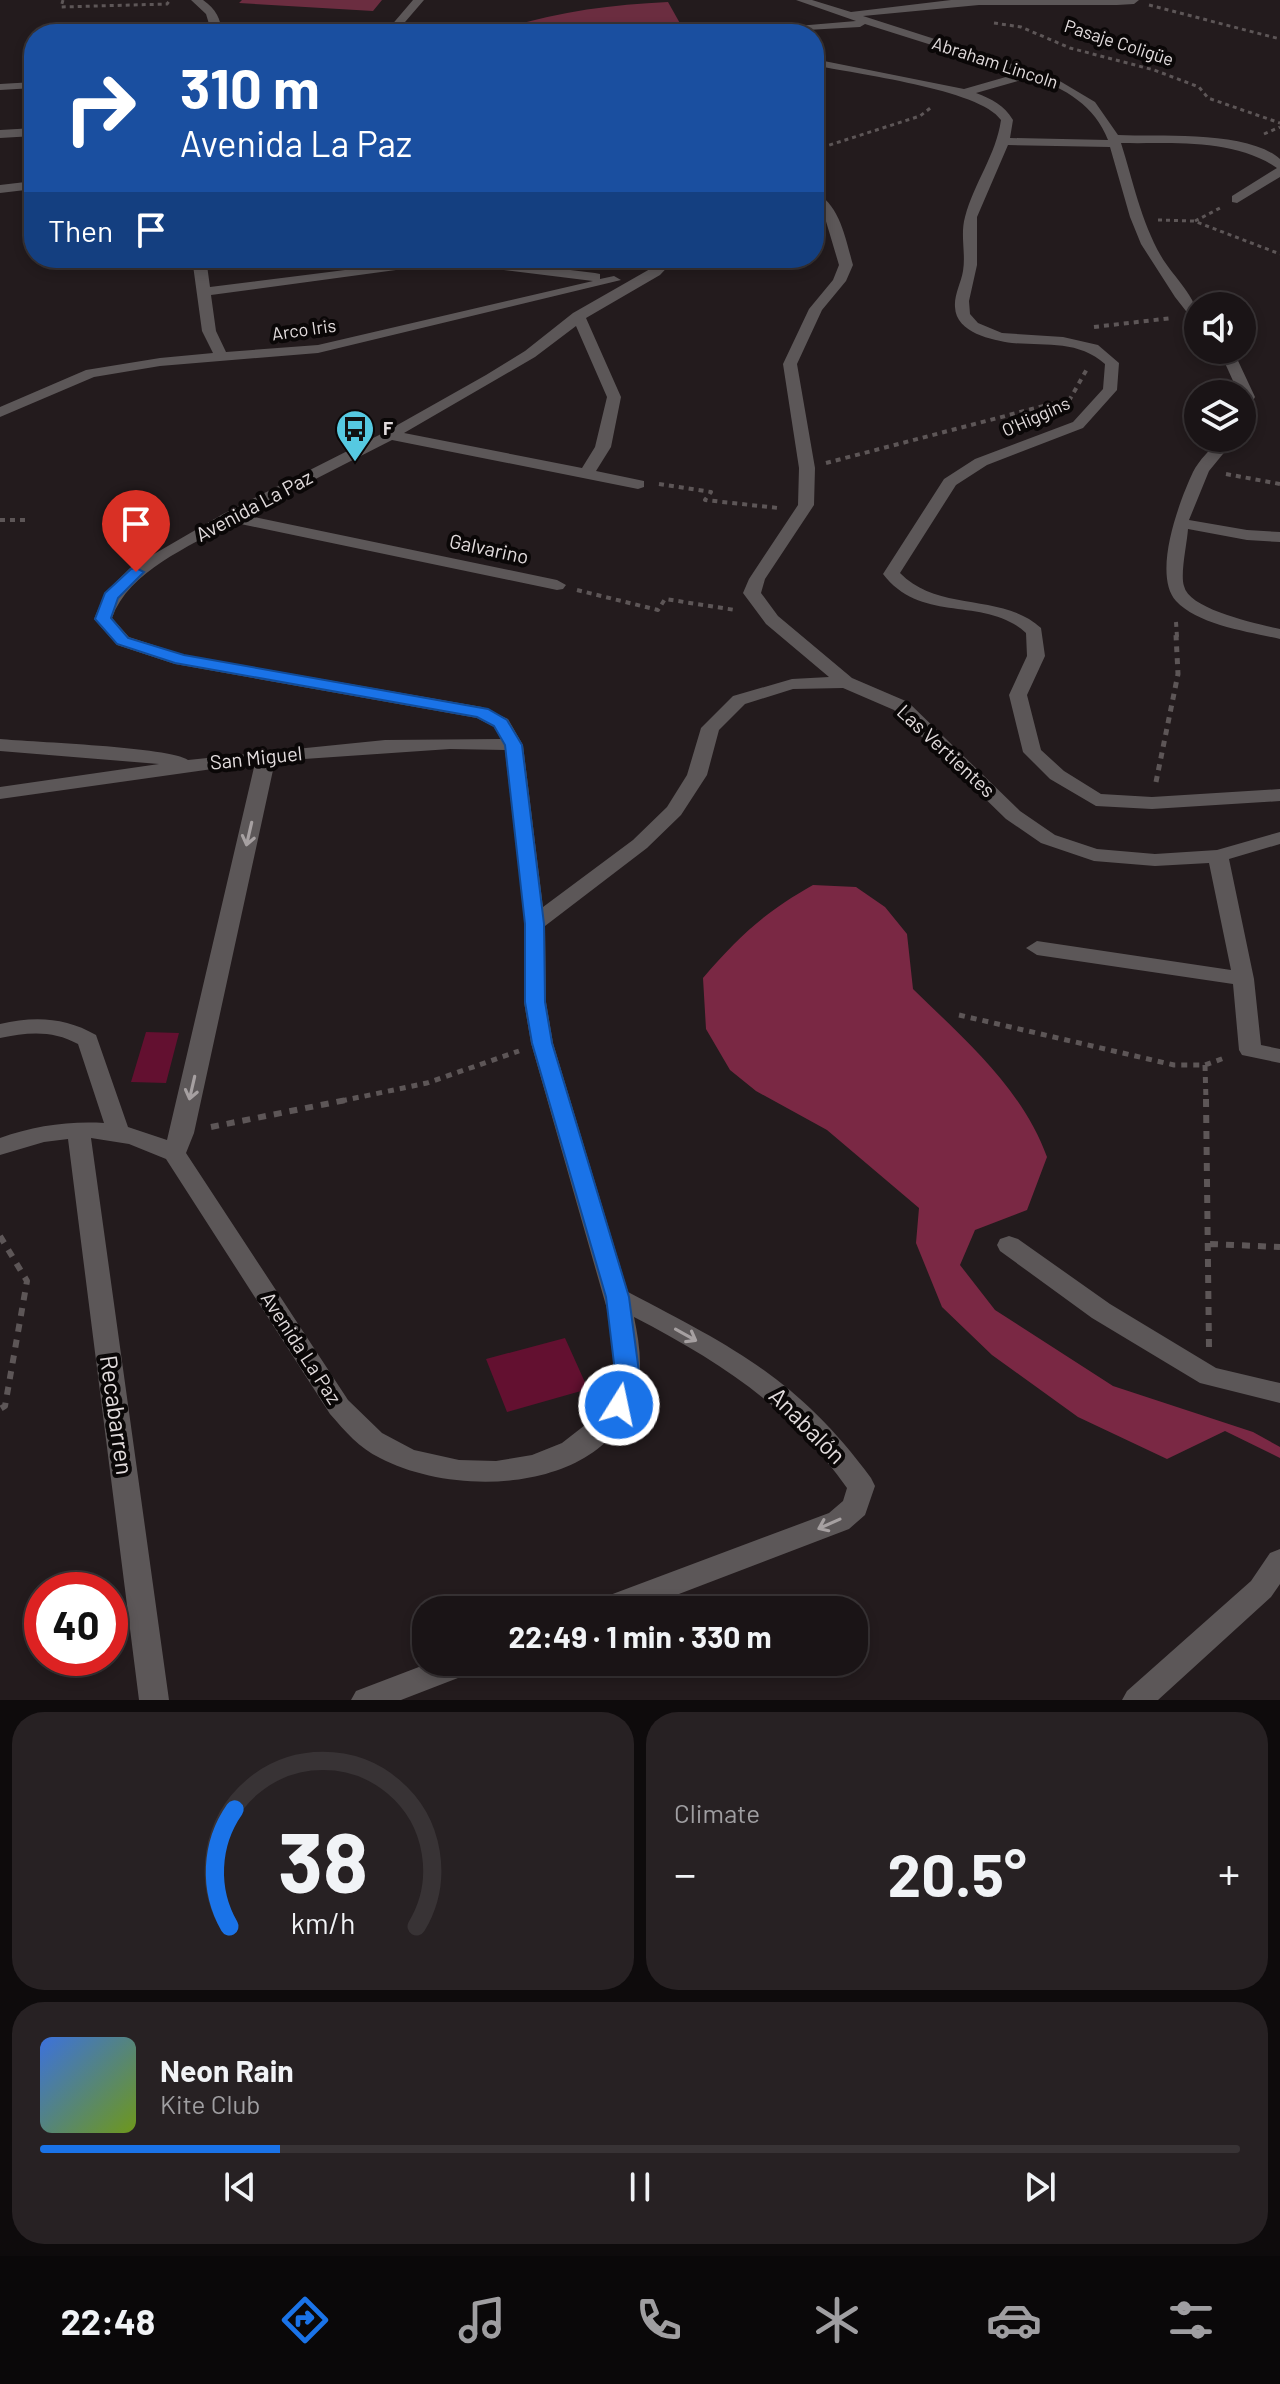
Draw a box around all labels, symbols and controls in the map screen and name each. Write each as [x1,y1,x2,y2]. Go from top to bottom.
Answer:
street label: Pasaje Coligüe [1062,14,1177,70]
street label: Abraham Lincoln [930,31,1061,93]
text: 310 m [180,53,320,120]
icon: right [48,56,152,160]
text: Avenida La Paz [180,121,412,164]
icon: arrive [129,208,173,252]
text: Then [48,212,113,248]
map controls [1184,292,1256,452]
button: sound [1184,292,1256,364]
street label: Arco Iris [270,314,337,344]
button: layers [1184,380,1256,452]
street label: O'Higgins [998,391,1073,441]
bus stop icon: F [334,408,376,463]
place label: F [383,417,393,439]
street label: Avenida La Paz [191,464,316,546]
pin [102,490,170,572]
icon: arrive [114,502,158,546]
street label: Galvarino [447,528,531,568]
street label: Las Vertientes [893,699,1001,802]
street label: San Miguel [209,740,303,774]
one-way arrow [241,821,256,847]
one-way arrow [184,1075,199,1100]
street label: Avenida La Paz [257,1287,347,1408]
one-way arrow [674,1327,697,1343]
street label: Recabarren [95,1353,140,1477]
position arrow [577,1363,661,1447]
street label: Anabalón [764,1381,852,1469]
one-way arrow [818,1518,842,1533]
speed limit sign: 40 [24,1572,128,1676]
text: 22:49 · 1 min · 330 m [509,1618,771,1654]
text: Climate [674,1797,760,1828]
text: 38 [278,1810,368,1910]
text: 20.5° [888,1837,1026,1909]
text: − [674,1846,696,1899]
text: + [1218,1846,1240,1899]
text: km/h [291,1905,355,1940]
text: Neon Rain [160,2052,294,2088]
text: Kite Club [160,2088,261,2119]
icon: previous [218,2165,262,2209]
icon: pause [618,2165,662,2209]
icon: next [1018,2165,1062,2209]
icon: directions [277,2292,333,2348]
icon: music [454,2292,510,2348]
icon: phone [631,2292,687,2348]
icon: climate [809,2292,865,2348]
icon: car [986,2292,1042,2348]
icon: filters [1163,2292,1219,2348]
text: 22:48 [61,2299,155,2342]

